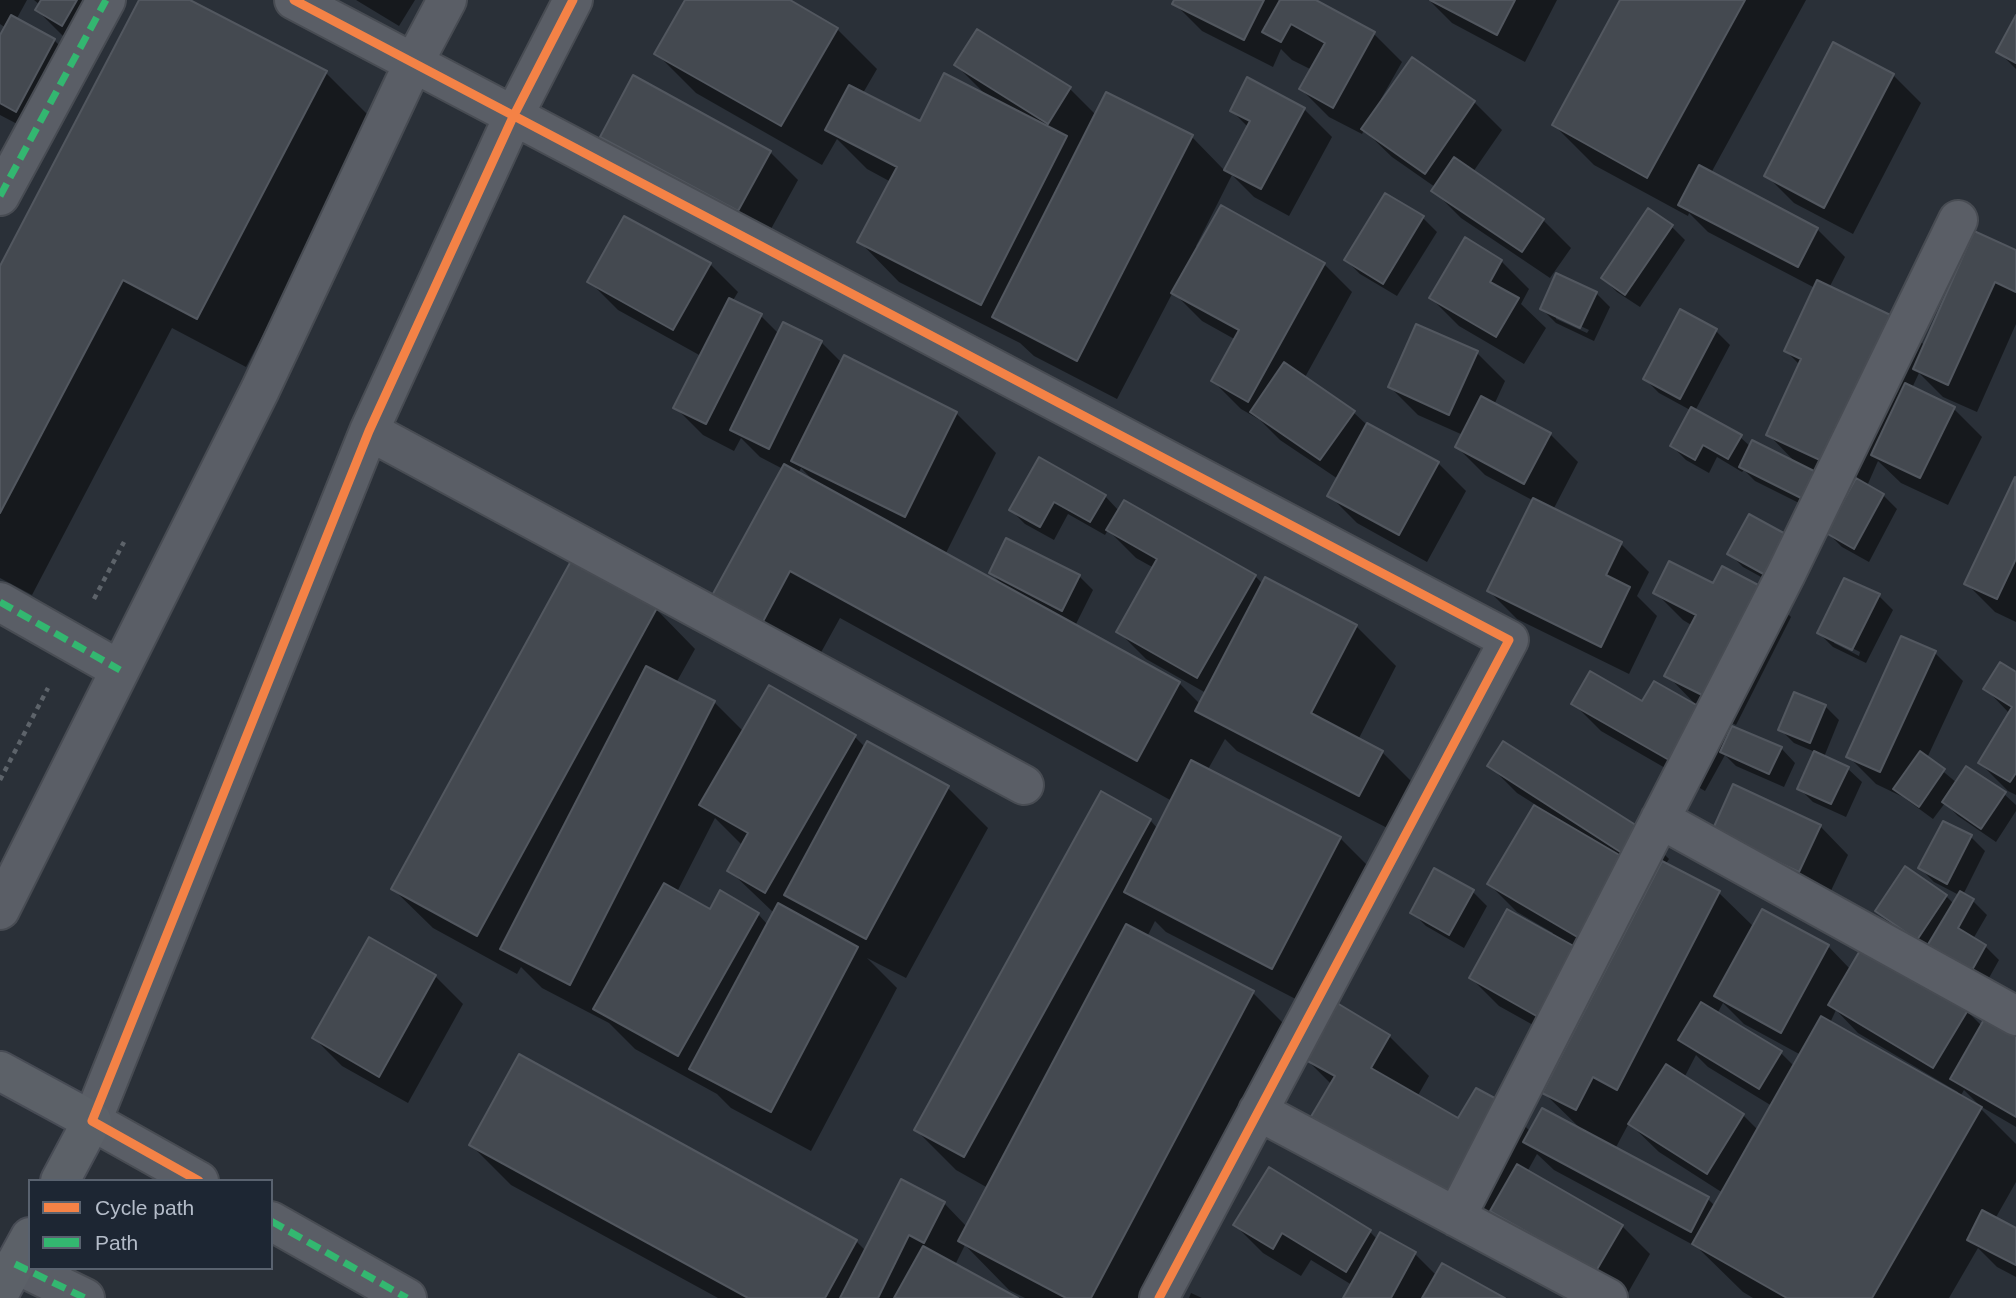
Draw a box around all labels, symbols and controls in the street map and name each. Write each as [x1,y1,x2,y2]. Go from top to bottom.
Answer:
legend [28,1179,273,1270]
text: Cycle path [95,1196,194,1219]
text: Path [95,1231,138,1254]

